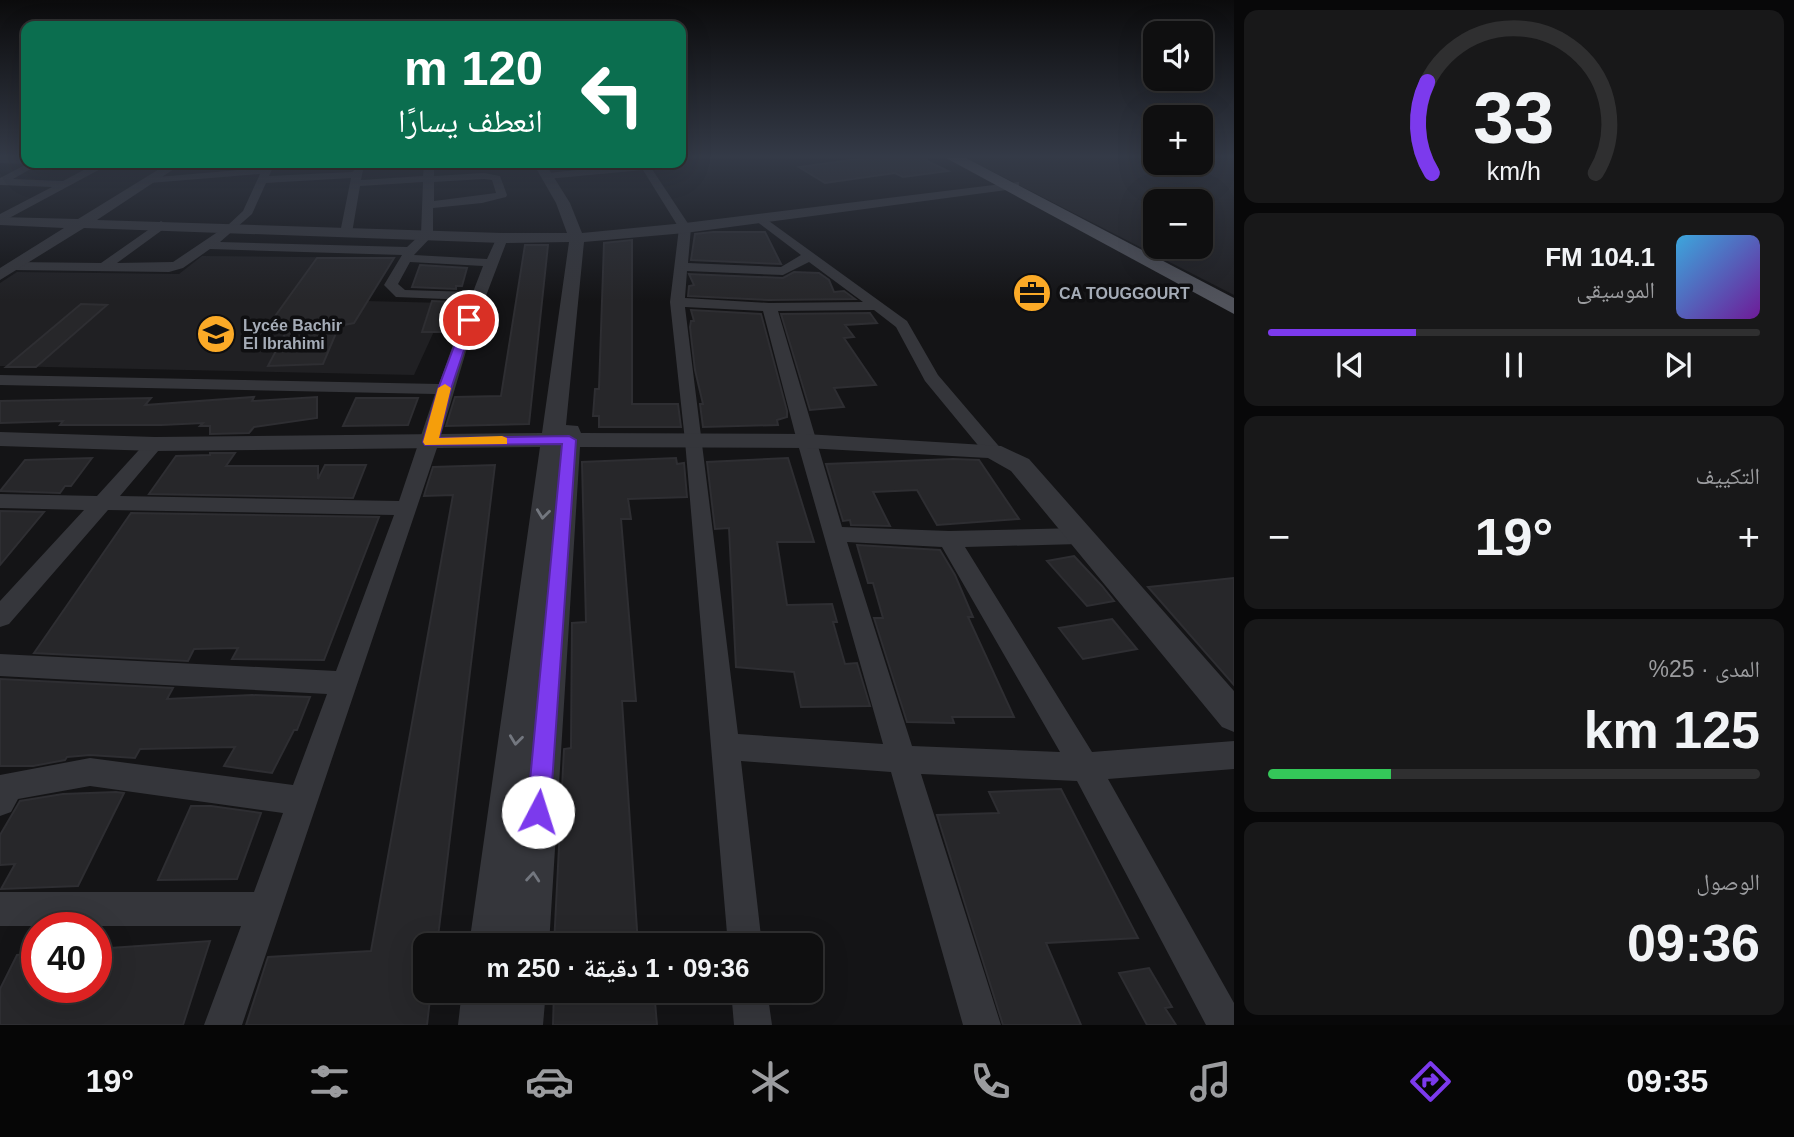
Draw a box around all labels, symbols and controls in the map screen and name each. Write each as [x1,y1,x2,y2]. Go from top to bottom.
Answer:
map controls [1143,21,1213,259]
button: sound [1143,21,1213,91]
text: 120 m [404,41,543,95]
icon: left [567,49,658,140]
text: 33 [1474,77,1554,158]
text: انعطف يسارًا [398,103,543,139]
button: + [1143,105,1213,175]
text: km/h [1487,156,1541,184]
button: − [1143,189,1213,259]
text: 104.1 FM [1545,242,1655,272]
office icon: CA TOUGGOURT [1011,272,1053,314]
text: الموسيقى [1576,277,1655,303]
place label: CA TOUGGOURT [1059,285,1190,302]
pin [439,290,499,350]
icon: arrive [450,301,488,339]
school or university icon: Lycée Bachir El Ibrahimi [195,313,237,355]
place label: Lycée Bachir El Ibrahimi [243,317,342,352]
icon: previous [1331,346,1369,384]
icon: pause [1495,346,1533,384]
icon: next [1659,346,1697,384]
text: التكييف [1695,463,1760,489]
one-way arrow [535,508,550,520]
text: 19° [1475,508,1553,566]
text: − [1268,516,1290,558]
text: + [1738,516,1760,558]
text: المدى · 25% [1649,656,1760,682]
text: 125 km [1584,701,1760,759]
one-way arrow [508,734,523,745]
position arrow [501,775,575,849]
text: الوصول [1696,869,1760,895]
one-way arrow [525,871,540,882]
speed limit sign: 40 [21,912,112,1003]
text: 09:36 [1627,914,1760,972]
text: 09:36 · 1 دقيقة · 250 m [487,953,749,983]
icon: filters [305,1057,354,1106]
icon: car [525,1057,574,1106]
icon: climate [746,1057,795,1106]
icon: phone [966,1057,1015,1106]
icon: music [1186,1057,1235,1106]
icon: directions [1406,1057,1455,1106]
text: 19° [86,1063,134,1099]
text: 09:35 [1627,1063,1708,1099]

